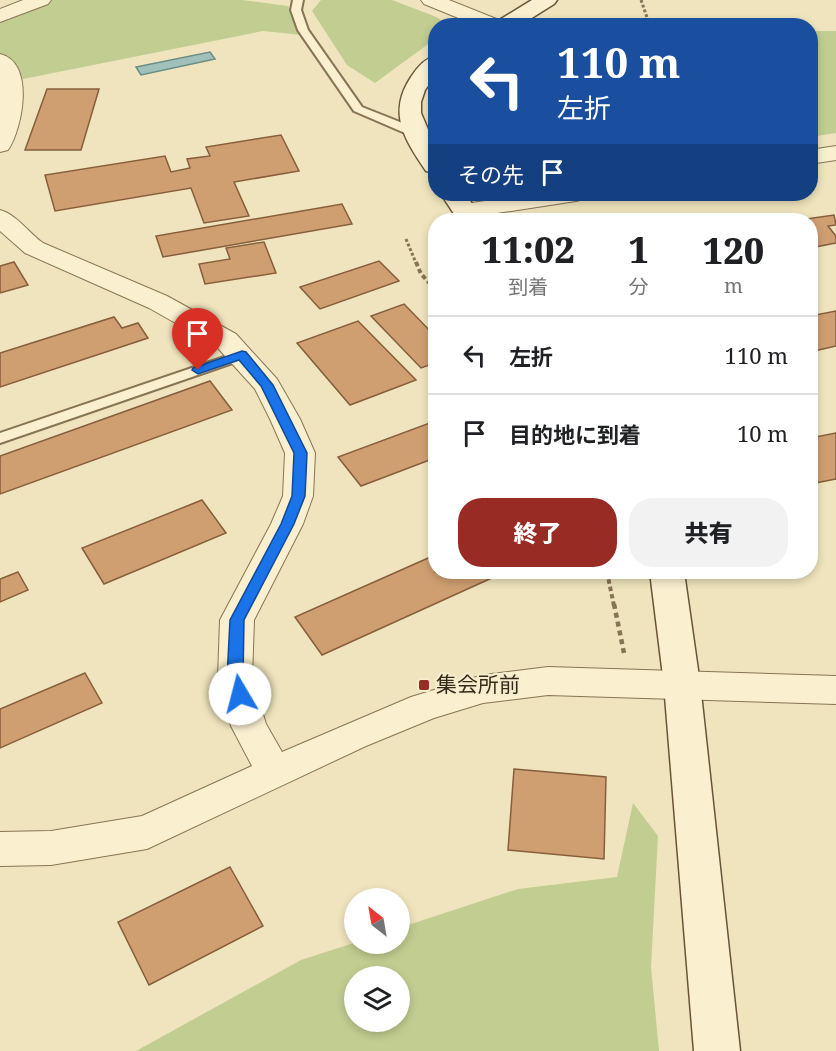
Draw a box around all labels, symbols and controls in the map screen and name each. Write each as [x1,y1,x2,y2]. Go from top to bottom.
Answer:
text: 110 m [557,33,681,90]
icon: left [458,42,536,120]
text: 左折 [557,89,611,126]
icon: arrive [536,156,569,189]
text: その先 [458,159,524,189]
text: 11:02 [482,225,575,274]
text: 1 [629,225,649,274]
text: 120 [703,226,764,275]
text: m [724,272,743,299]
text: 到着 [508,273,548,300]
text: 分 [629,273,649,300]
pin [172,308,223,370]
icon: arrive [181,317,214,350]
icon: left [458,339,491,372]
text: 110 m [725,340,788,370]
text: 左折 [509,341,553,371]
icon: arrive [458,417,491,450]
text: 10 m [737,418,788,448]
text: 目的地に到着 [509,419,641,449]
button: 終了 [458,498,617,567]
button: 共有 [629,498,788,567]
position arrow [208,662,272,726]
place label: 集会所前 [436,670,520,698]
marker: 集会所前 [417,678,431,692]
north arrow [344,888,410,954]
map controls [344,888,410,1032]
button: layers [344,966,410,1032]

